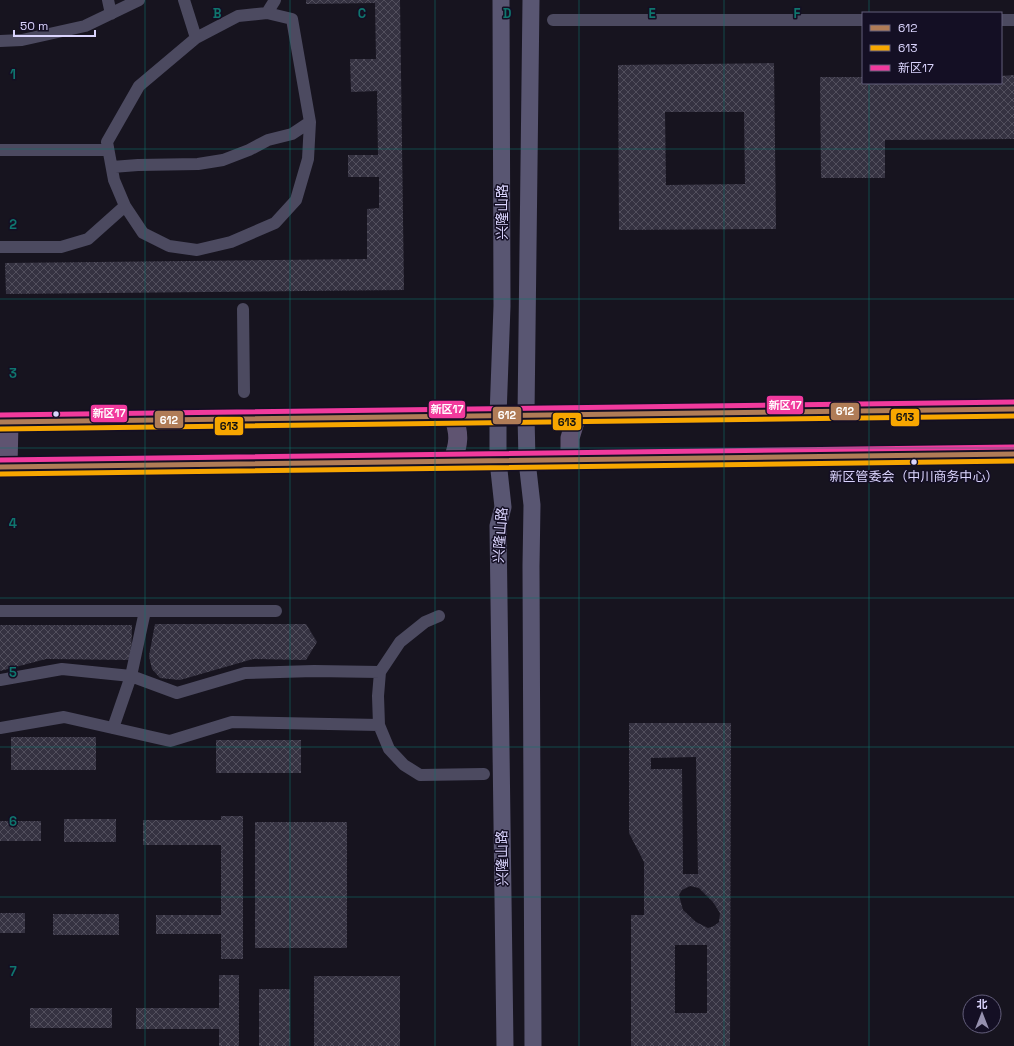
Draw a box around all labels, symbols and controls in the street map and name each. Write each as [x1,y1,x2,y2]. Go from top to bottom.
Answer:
text: B [213,5,222,22]
text: C [358,5,366,22]
text: D [503,5,512,22]
text: E [648,5,656,22]
text: F [794,5,801,22]
scale bar [14,12,95,38]
legend [862,12,1002,84]
text: 50 m [20,18,48,34]
text: 612 [898,20,918,36]
text: 613 [898,40,918,56]
text: 新区17 [898,60,934,76]
text: 1 [10,66,16,83]
street label: 兴隆山路 [493,184,511,240]
text: 2 [9,216,17,233]
text: 3 [9,365,17,382]
line badge: 新区17 [766,395,804,415]
text: 新区17 [768,398,802,412]
line badge: 新区17 [428,400,466,419]
text: 新区17 [430,402,464,416]
line badge: 612 [830,402,860,421]
line badge: 新区17 [90,404,128,423]
text: 612 [836,404,855,418]
text: 新区17 [92,406,126,420]
line badge: 612 [492,406,522,425]
text: 612 [498,408,517,422]
line badge: 613 [890,408,920,427]
unlabelled marker [51,409,61,419]
line badge: 612 [154,410,184,429]
text: 613 [896,410,915,424]
line badge: 613 [552,412,582,431]
text: 612 [160,413,179,427]
text: 613 [558,415,577,429]
line badge: 613 [214,416,244,436]
text: 613 [220,419,239,433]
marker: 新区管委会（中川商务中心） [909,457,919,467]
place label: 新区管委会（中川商务中心） [829,468,999,485]
street label: 兴隆山路 [489,506,511,564]
text: 4 [9,515,17,532]
text: 5 [9,664,17,681]
text: 6 [9,813,17,830]
street label: 兴隆山路 [493,830,511,886]
text: 7 [9,963,17,980]
north arrow [962,994,1002,1034]
text: 北 [977,997,988,1011]

